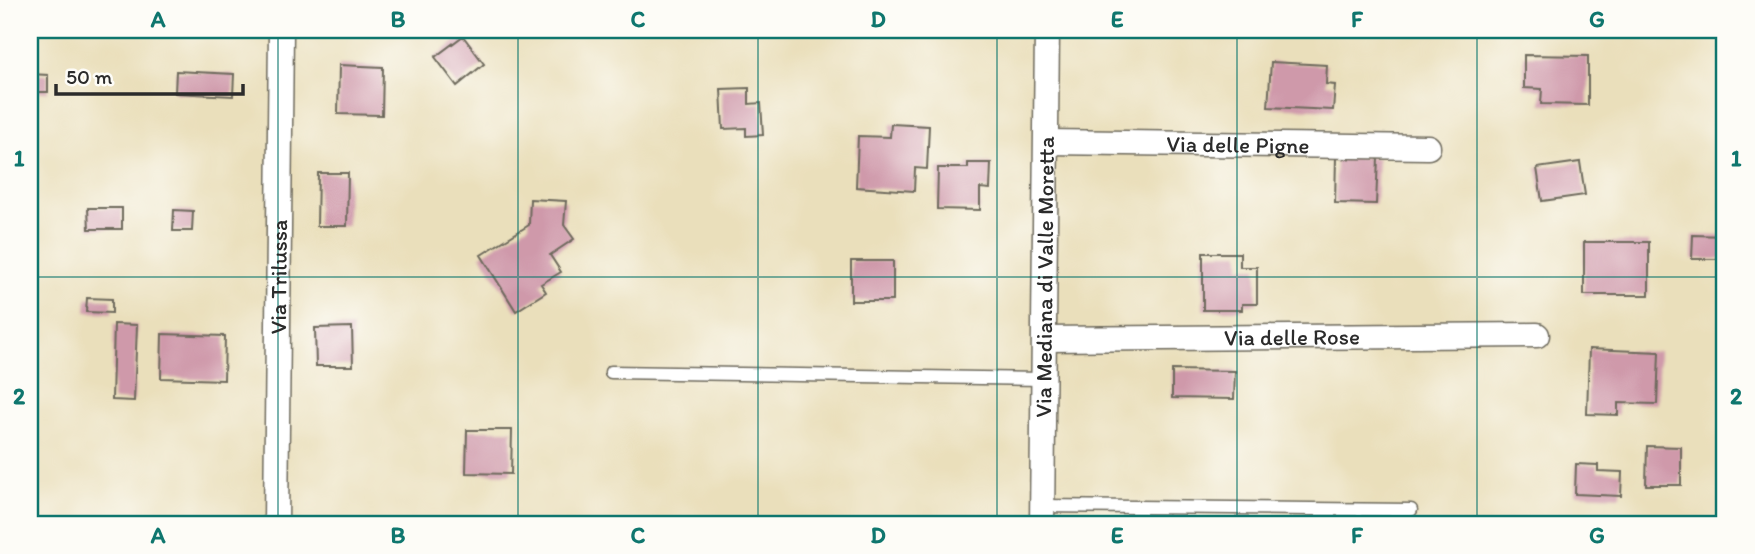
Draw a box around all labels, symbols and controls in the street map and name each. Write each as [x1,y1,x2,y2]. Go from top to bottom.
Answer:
text: A [150,5,166,33]
text: B [391,5,406,33]
text: C [631,5,646,33]
text: D [870,5,886,33]
text: E [1111,5,1124,33]
text: F [1351,5,1364,33]
text: G [1589,5,1605,33]
scale bar [56,52,243,96]
text: 50 m [66,64,113,89]
street label: Via delle Pigne [1166,130,1310,159]
street label: Via Mediana di Valle Moretta [1029,136,1060,418]
text: 1 [14,144,25,172]
text: 1 [1731,144,1742,172]
street label: Via Trilussa [264,219,293,335]
street label: Via delle Rose [1224,322,1360,352]
text: 2 [13,382,26,410]
text: 2 [1730,382,1743,410]
text: A [150,521,166,549]
text: B [391,521,406,549]
text: C [631,521,646,549]
text: D [870,521,886,549]
text: E [1111,521,1124,549]
text: F [1351,521,1364,549]
text: G [1589,521,1605,549]

